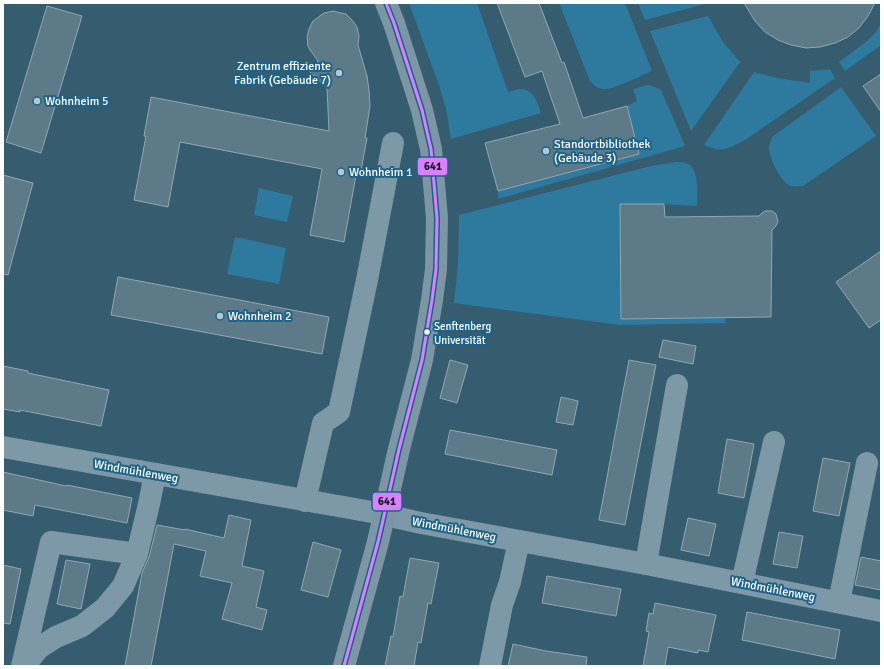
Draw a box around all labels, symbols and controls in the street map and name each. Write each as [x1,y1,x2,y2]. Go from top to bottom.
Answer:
place label: Zentrum effiziente Fabrik (Gebäude 7) [234,59,331,88]
marker: Zentrum effiziente Fabrik (Gebäude 7) [334,68,344,78]
place label: Wohnheim 5 [45,94,109,109]
marker: Wohnheim 5 [32,96,42,106]
place label: Standortbibliothek (Gebäude 3) [554,137,650,166]
marker: Standortbibliothek (Gebäude 3) [541,146,551,156]
line badge: 641 [417,157,448,176]
text: 641 [424,160,442,173]
place label: Wohnheim 1 [349,165,413,180]
marker: Wohnheim 1 [336,167,346,177]
place label: Wohnheim 2 [228,309,292,324]
marker: Wohnheim 2 [215,311,225,321]
place label: Senftenberg Universität [434,320,491,347]
marker: Senftenberg Universität [422,327,432,337]
street label: Windmühlenweg [92,457,179,486]
line badge: 641 [372,492,402,511]
text: 641 [378,495,396,508]
street label: Windmühlenweg [410,514,497,545]
street label: Windmühlenweg [729,574,816,605]

